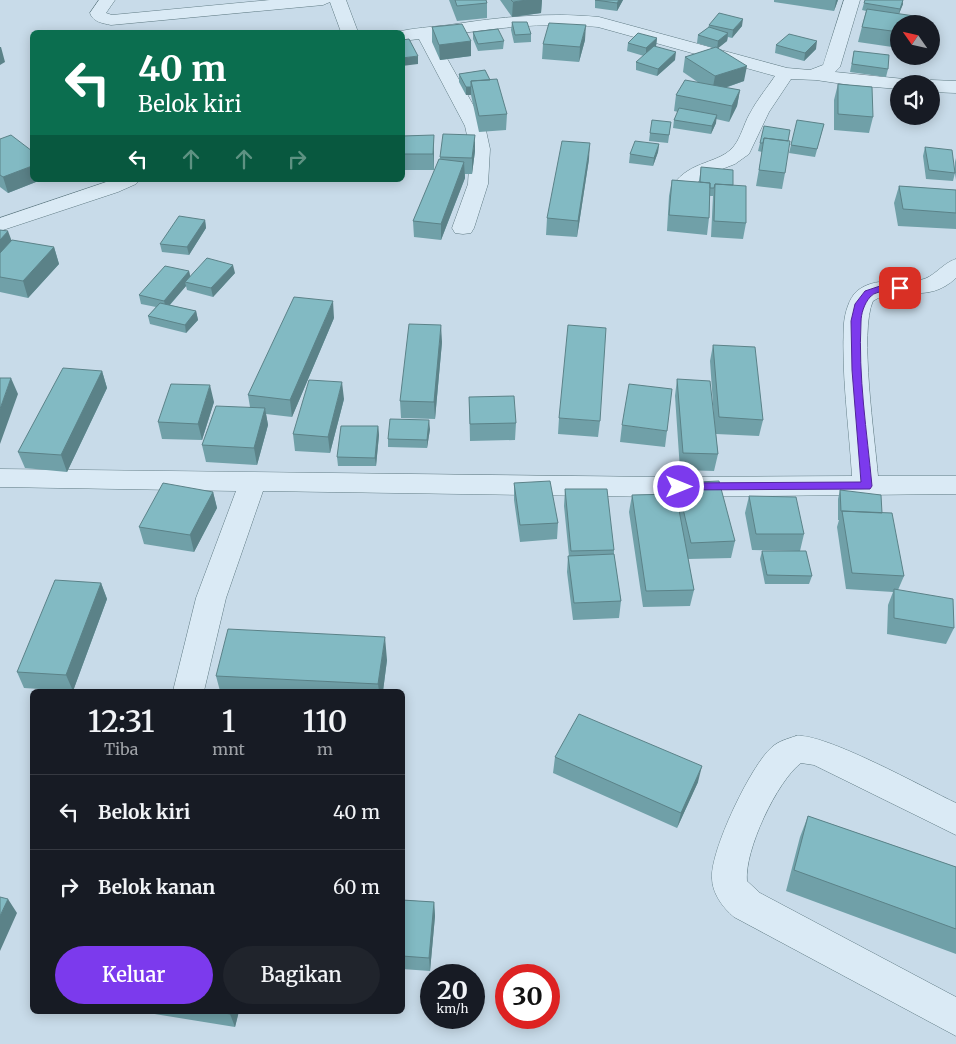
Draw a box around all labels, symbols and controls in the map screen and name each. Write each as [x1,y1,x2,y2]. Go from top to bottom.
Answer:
north arrow [890,15,940,65]
map controls [890,15,940,125]
text: 40 m [138,47,226,91]
icon: left [55,50,120,115]
button: sound [890,75,940,125]
text: Belok kiri [138,90,242,118]
icon: left [124,145,152,173]
icon: ahead [177,145,205,173]
icon: ahead [230,145,258,173]
icon: right [283,145,311,173]
pin [879,267,921,309]
icon: arrive [886,274,914,302]
position arrow [652,460,704,512]
text: 12:31 [88,702,155,740]
text: 1 [222,702,235,740]
text: 110 [302,702,347,740]
text: Tiba [104,739,138,759]
text: mnt [212,739,245,759]
text: m [317,739,333,759]
icon: left [55,798,83,826]
text: Belok kiri [98,800,190,824]
text: 40 m [333,800,380,824]
icon: right [55,873,83,901]
text: Belok kanan [98,875,215,899]
text: 60 m [333,875,380,899]
button: Keluar [55,946,213,1004]
button: Bagikan [223,946,380,1004]
speed limit sign: 30 [495,964,560,1029]
text: 20 [437,974,468,1006]
text: km/h [437,1001,468,1016]

